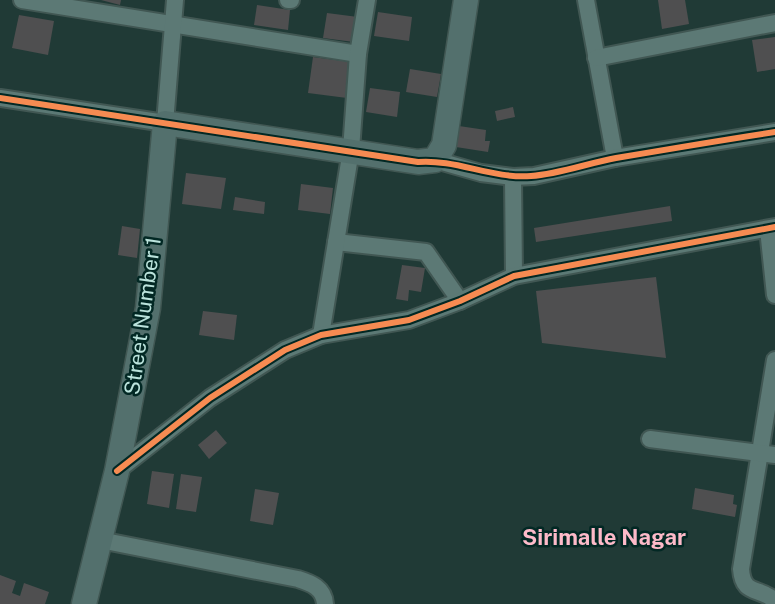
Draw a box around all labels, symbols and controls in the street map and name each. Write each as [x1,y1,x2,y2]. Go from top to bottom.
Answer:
street label: Street Number 1 [119,235,166,396]
district label: Sirimalle Nagar [522,524,686,550]

